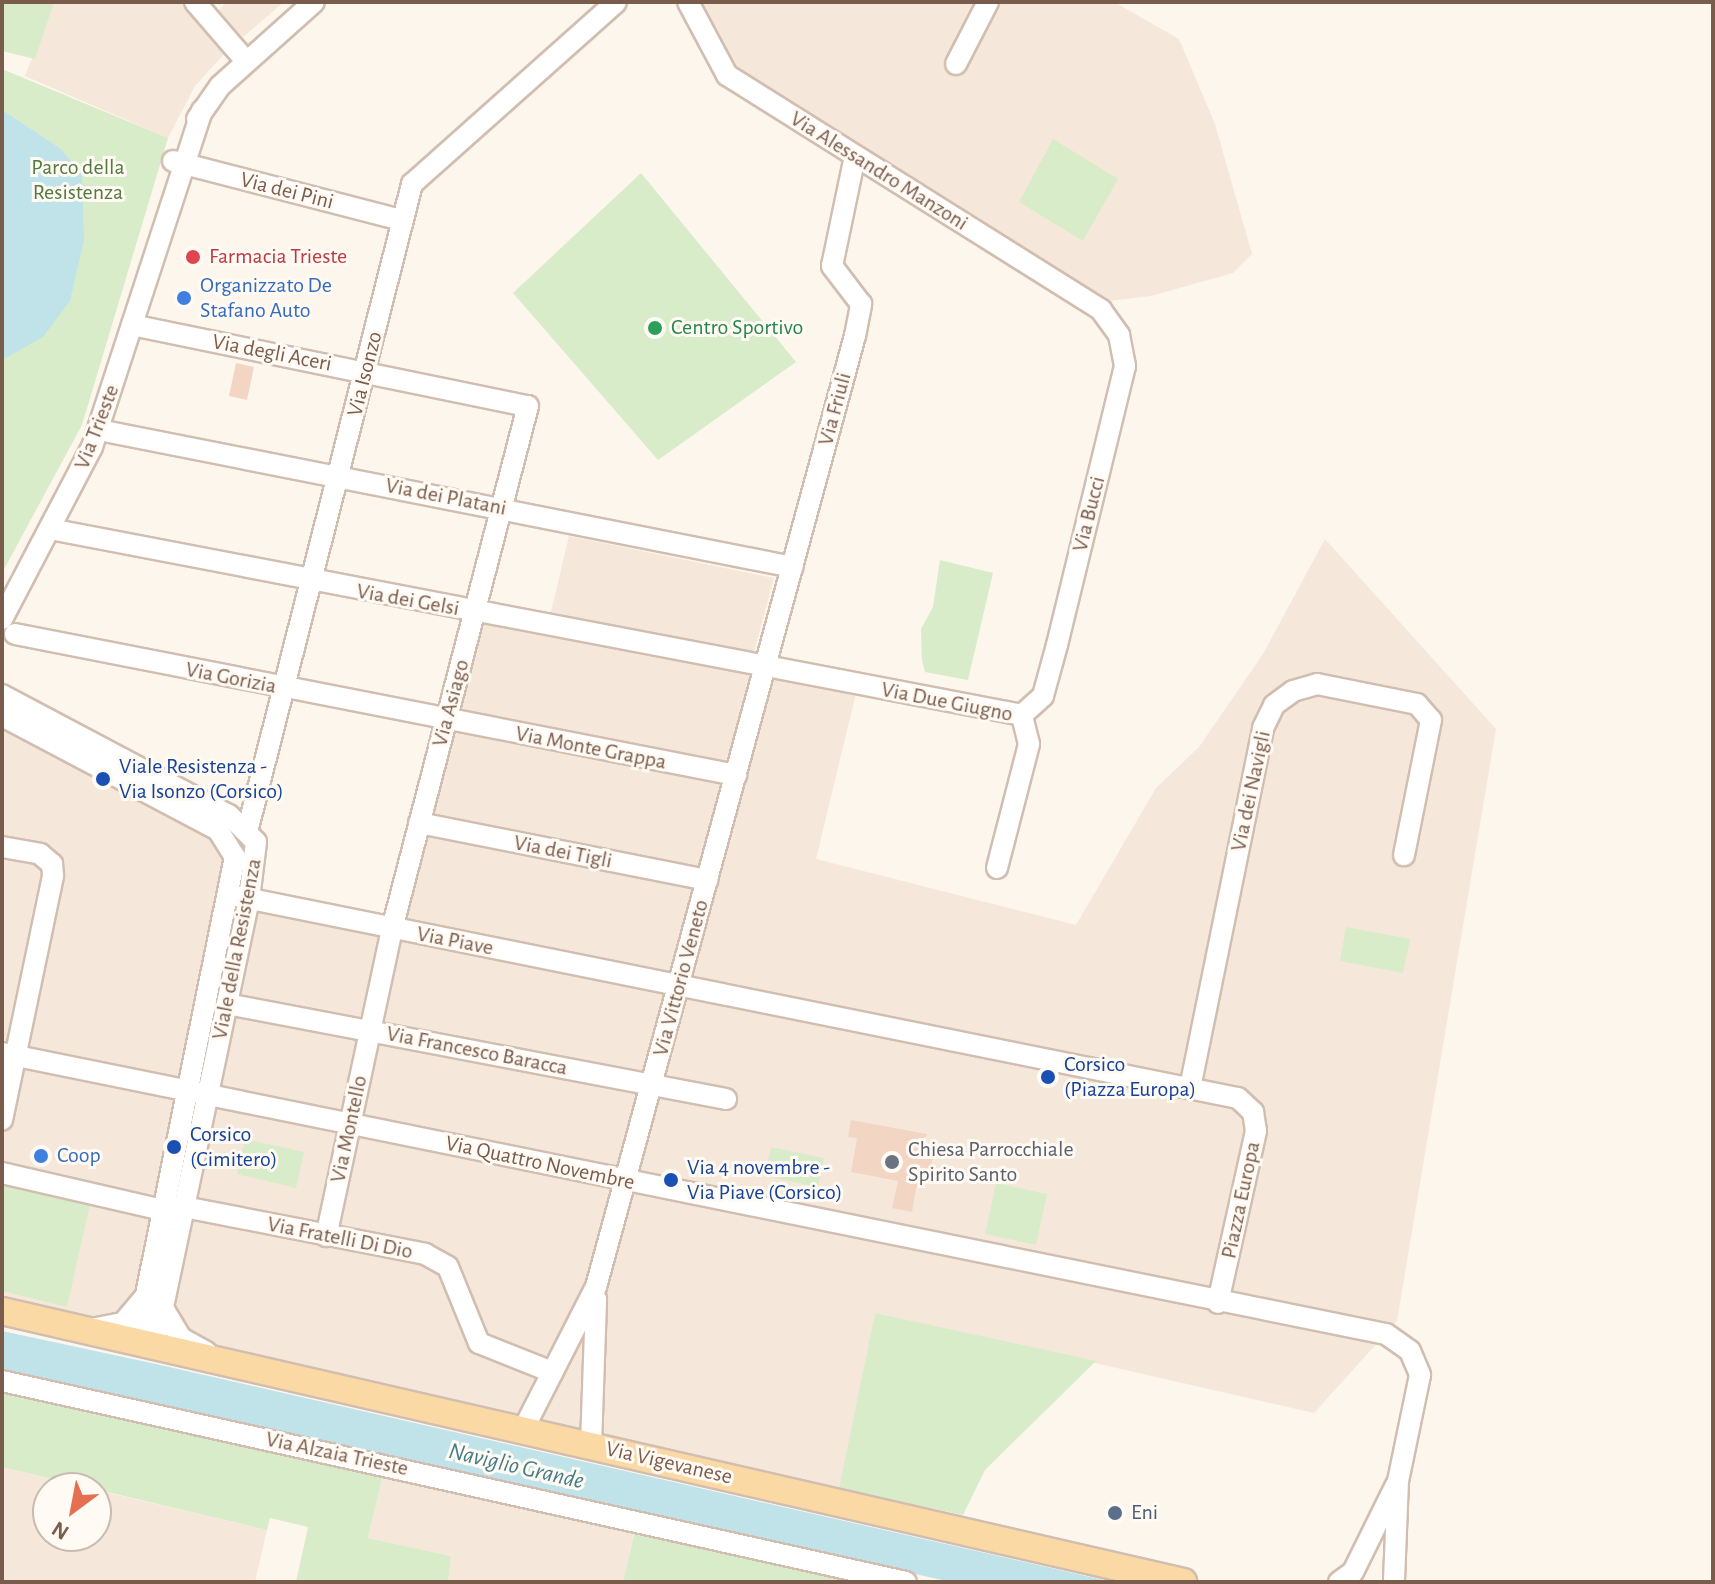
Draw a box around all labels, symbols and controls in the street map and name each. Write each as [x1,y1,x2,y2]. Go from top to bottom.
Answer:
street label: Via Alessandro Manzoni [785,106,973,236]
park label: Parco della Resistenza [31,154,125,206]
street label: Via dei Pini [237,167,337,215]
place label: Farmacia Trieste [209,244,347,270]
marker: Farmacia Trieste [184,248,202,266]
place label: Organizzato De Stafano Auto [200,272,332,324]
marker: Organizzato De Stafano Auto [175,289,193,307]
place label: Centro Sportivo [671,315,803,341]
marker: Centro Sportivo [646,319,664,337]
street label: Via degli Aceri [210,328,334,378]
street label: Via Isonzo [342,329,388,419]
street label: Via Friuli [813,370,857,448]
street label: Via Trieste [69,381,125,473]
street label: Via dei Platani [383,472,509,522]
street label: Via Bucci [1067,474,1111,554]
street label: Via dei Gelsi [355,578,461,622]
street label: Via Gorizia [183,656,279,700]
street label: Via Asiago [427,656,475,750]
street label: Via Due Giugno [879,676,1015,728]
street label: Via Monte Grappa [513,720,669,776]
street label: Via dei Navigli [1225,728,1277,854]
place label: Viale Resistenza - Via Isonzo (Corsico) [119,753,284,804]
marker: Viale Resistenza - Via Isonzo (Corsico) [94,770,112,788]
street label: Via dei Tigli [512,830,614,874]
street label: Viale della Resistenza [206,856,268,1042]
street label: Via Vittorio Veneto [647,897,715,1059]
street label: Via Piave [415,921,495,961]
street label: Via Francesco Baracca [384,1021,570,1081]
place label: Corsico (Piazza Europa) [1064,1051,1196,1102]
marker: Corsico (Piazza Europa) [1039,1068,1057,1086]
street label: Via Montello [325,1073,373,1185]
place label: Corsico (Cimitero) [190,1121,277,1172]
street label: Via Quattro Novembre [443,1130,637,1196]
place label: Chiesa Parrocchiale Spirito Santo [908,1136,1074,1188]
marker: Corsico (Cimitero) [165,1138,183,1156]
street label: Piazza Europa [1216,1139,1266,1261]
place label: Coop [57,1143,101,1169]
marker: Coop [32,1147,50,1165]
marker: Chiesa Parrocchiale Spirito Santo [883,1153,901,1171]
place label: Via 4 novembre - Via Piave (Corsico) [687,1154,842,1206]
marker: Via 4 novembre - Via Piave (Corsico) [662,1171,680,1189]
street label: Via Fratelli Di Dio [265,1211,415,1265]
street label: Via Alzaia Trieste [263,1426,411,1482]
street label: Via Vigevanese [603,1436,735,1490]
water label: Naviglio Grande [446,1437,586,1497]
north arrow [32,1472,112,1552]
place label: Eni [1131,1500,1158,1526]
marker: Eni [1106,1504,1124,1522]
text: N [48,1517,73,1544]

